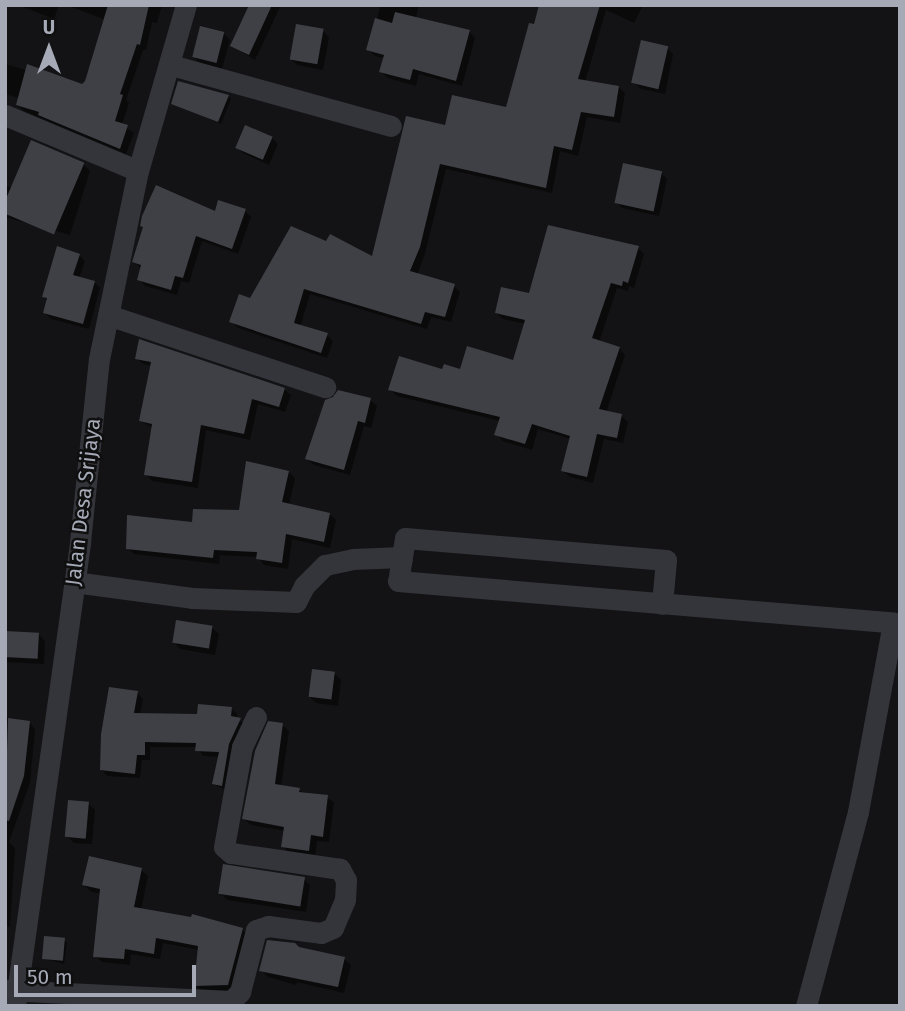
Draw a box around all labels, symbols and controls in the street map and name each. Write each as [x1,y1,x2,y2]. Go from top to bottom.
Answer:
north arrow [14,14,84,84]
text: U [43,16,55,39]
street label: Jalan Desa Srijaya [60,417,106,587]
scale bar [18,951,200,995]
text: 50 m [27,964,73,990]

